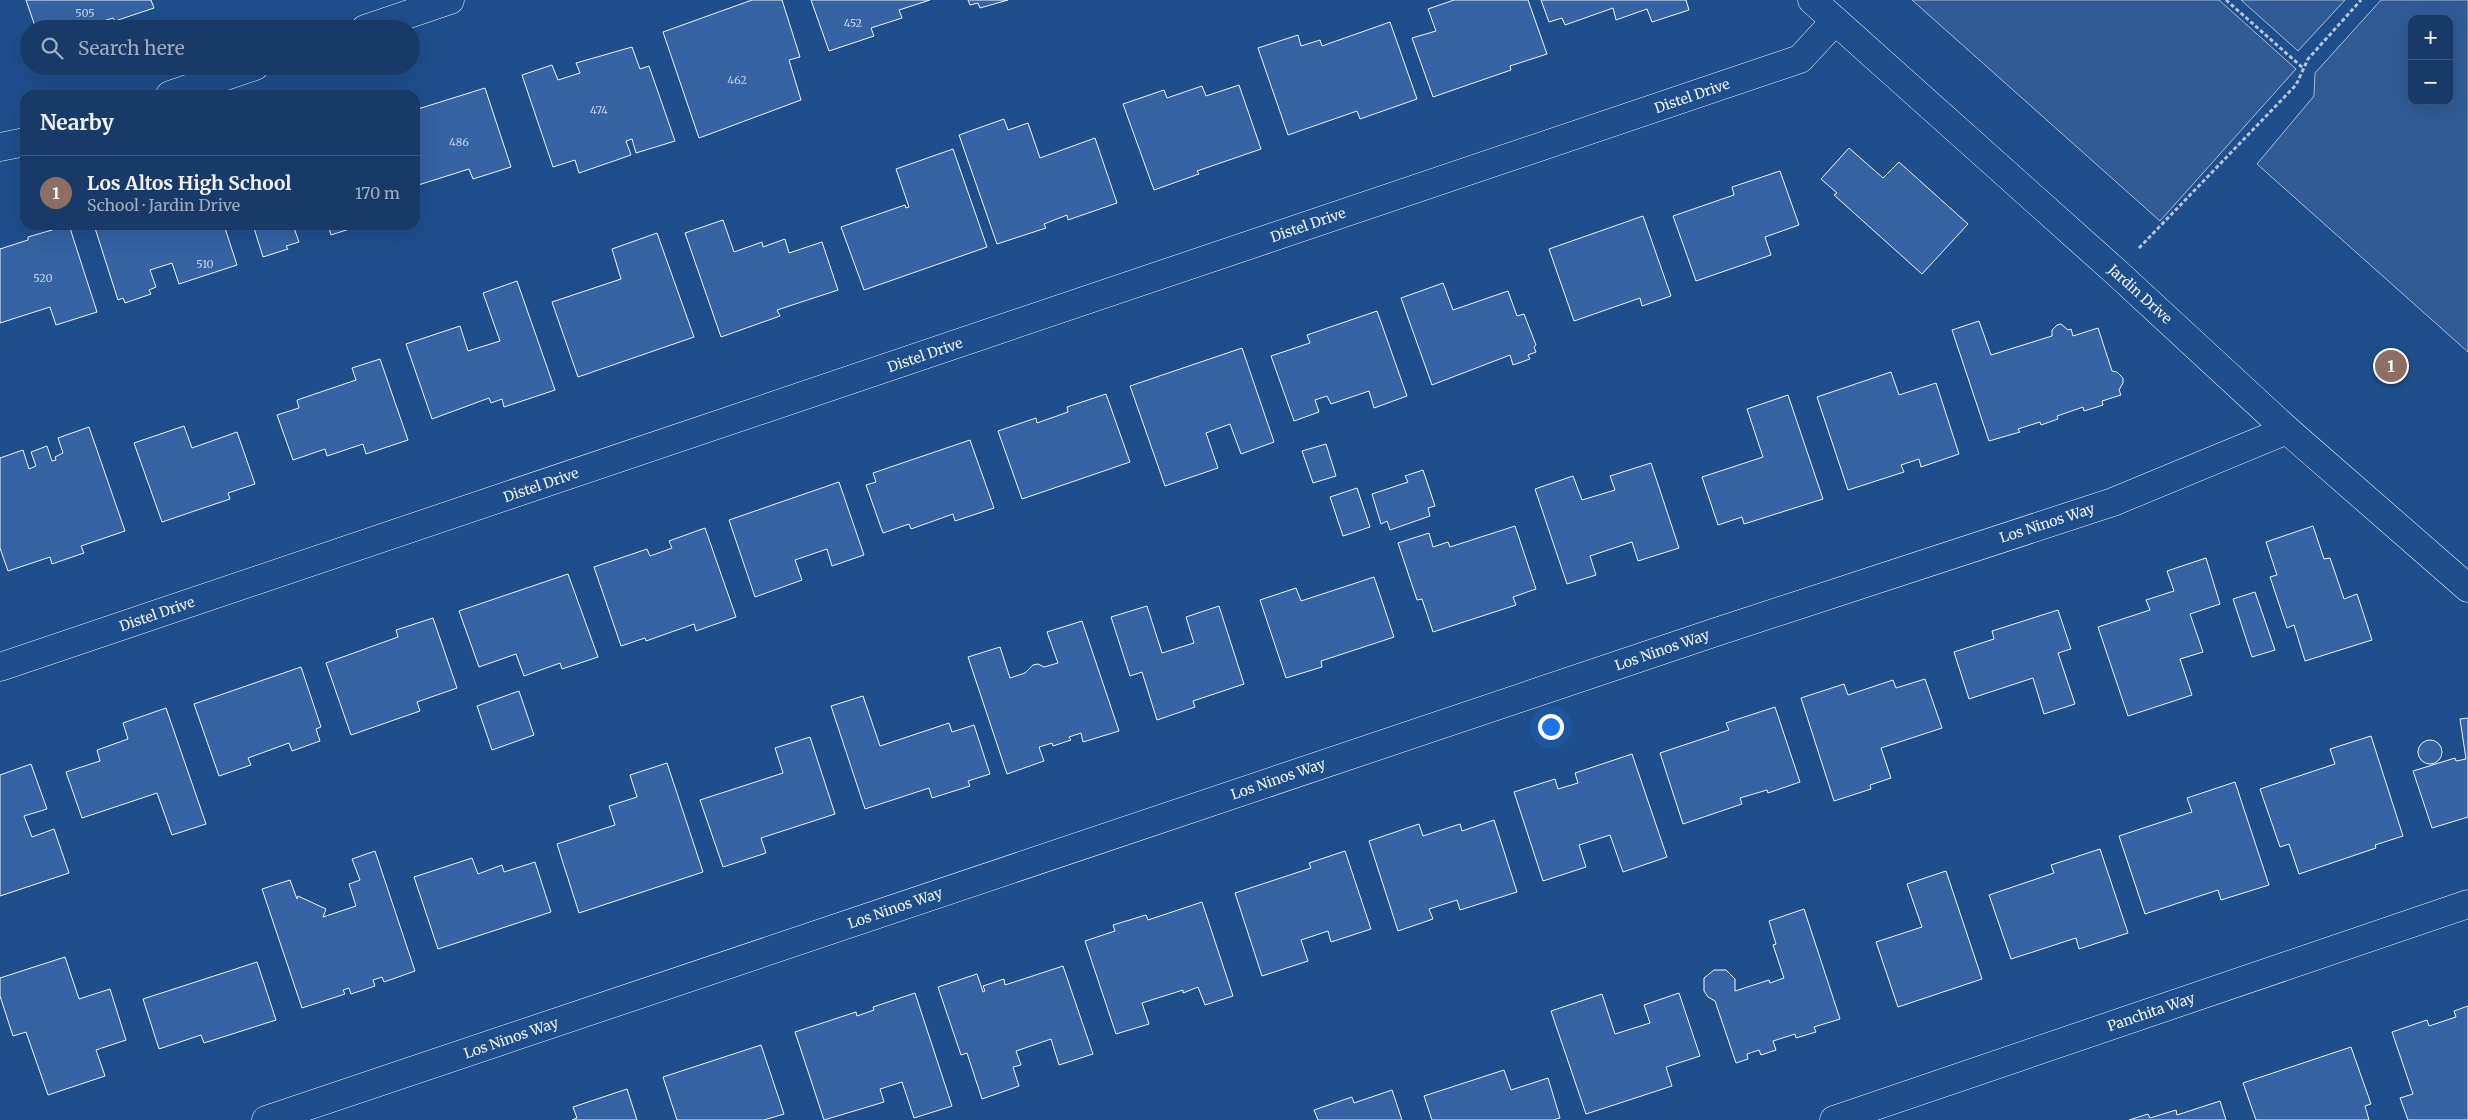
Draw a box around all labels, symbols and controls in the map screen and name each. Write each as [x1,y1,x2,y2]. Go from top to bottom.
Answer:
house number: 505 [75,6,95,20]
map controls [2408,15,2453,105]
button: + [2408,15,2453,60]
house number: 452 [844,16,862,30]
search box [20,20,420,75]
icon: search [38,34,66,62]
text: Search here [78,36,185,60]
button: − [2408,60,2453,105]
house number: 462 [727,73,747,87]
street label: Distel Drive [1652,75,1732,117]
house number: 474 [590,103,608,117]
text: Nearby [40,109,114,136]
house number: 486 [449,135,469,149]
text: Los Altos High School [87,171,291,195]
text: 1 [52,183,60,203]
text: 170 m [355,183,400,203]
text: School · Jardin Drive [87,195,240,215]
street label: Distel Drive [1268,204,1348,246]
house number: 510 [196,257,214,271]
street label: Jardin Drive [2103,260,2176,327]
house number: 520 [33,271,53,285]
street label: Distel Drive [885,334,965,376]
pin: 1 [2375,347,2407,385]
street label: Distel Drive [501,464,581,506]
street label: Los Ninos Way [1997,499,2098,547]
street label: Distel Drive [117,593,197,635]
street label: Los Ninos Way [1612,625,1712,675]
your location [1538,714,1564,740]
street label: Los Ninos Way [1228,754,1328,804]
street label: Los Ninos Way [845,883,945,933]
street label: Panchita Way [2105,988,2198,1035]
street label: Los Ninos Way [461,1013,561,1063]

